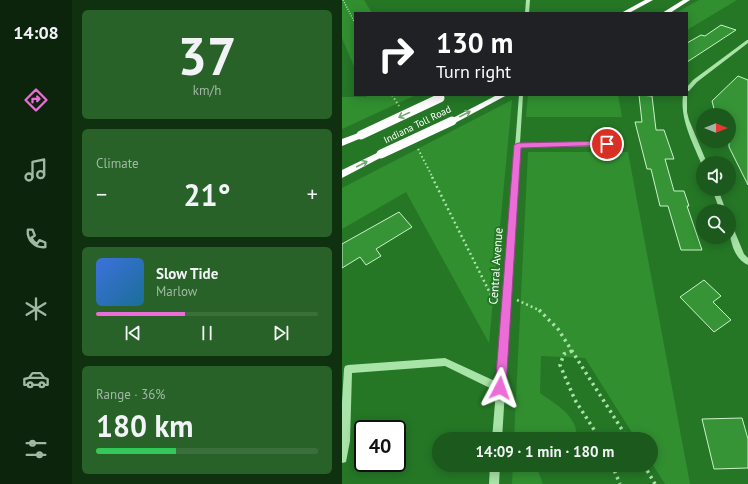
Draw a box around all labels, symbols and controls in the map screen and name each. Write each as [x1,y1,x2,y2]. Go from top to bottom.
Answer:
text: 14:08 [13,21,59,44]
text: 37 [178,22,236,89]
text: 130 m [436,24,513,61]
icon: right [370,28,422,80]
text: Turn right [436,60,511,83]
text: km/h [193,82,221,99]
icon: directions [22,86,50,114]
street label: Indiana Toll Road [381,102,453,146]
north arrow [696,108,736,148]
map controls [696,108,736,244]
one-way arrow [459,109,471,117]
one-way arrow [399,111,411,119]
pin [590,127,624,161]
icon: arrive [596,133,618,155]
text: Climate [96,155,139,172]
icon: music [22,156,50,184]
button: sound [696,156,736,196]
one-way arrow [355,160,367,167]
text: 21° [183,175,231,214]
text: − [96,180,107,208]
text: + [307,180,318,208]
button: search [696,204,736,244]
icon: phone [22,225,50,253]
street label: Central Avenue [485,227,506,305]
text: Slow Tide [156,264,218,283]
text: Marlow [156,283,197,300]
icon: climate [22,295,50,323]
icon: previous [122,322,144,344]
icon: pause [196,322,218,344]
icon: next [270,322,292,344]
icon: car [22,365,50,393]
position arrow [479,367,521,409]
text: Range · 36% [96,386,165,403]
text: 180 km [96,406,194,445]
speed limit sign: 40 [354,420,406,472]
icon: filters [22,435,50,463]
text: 14:09 · 1 min · 180 m [476,442,614,461]

